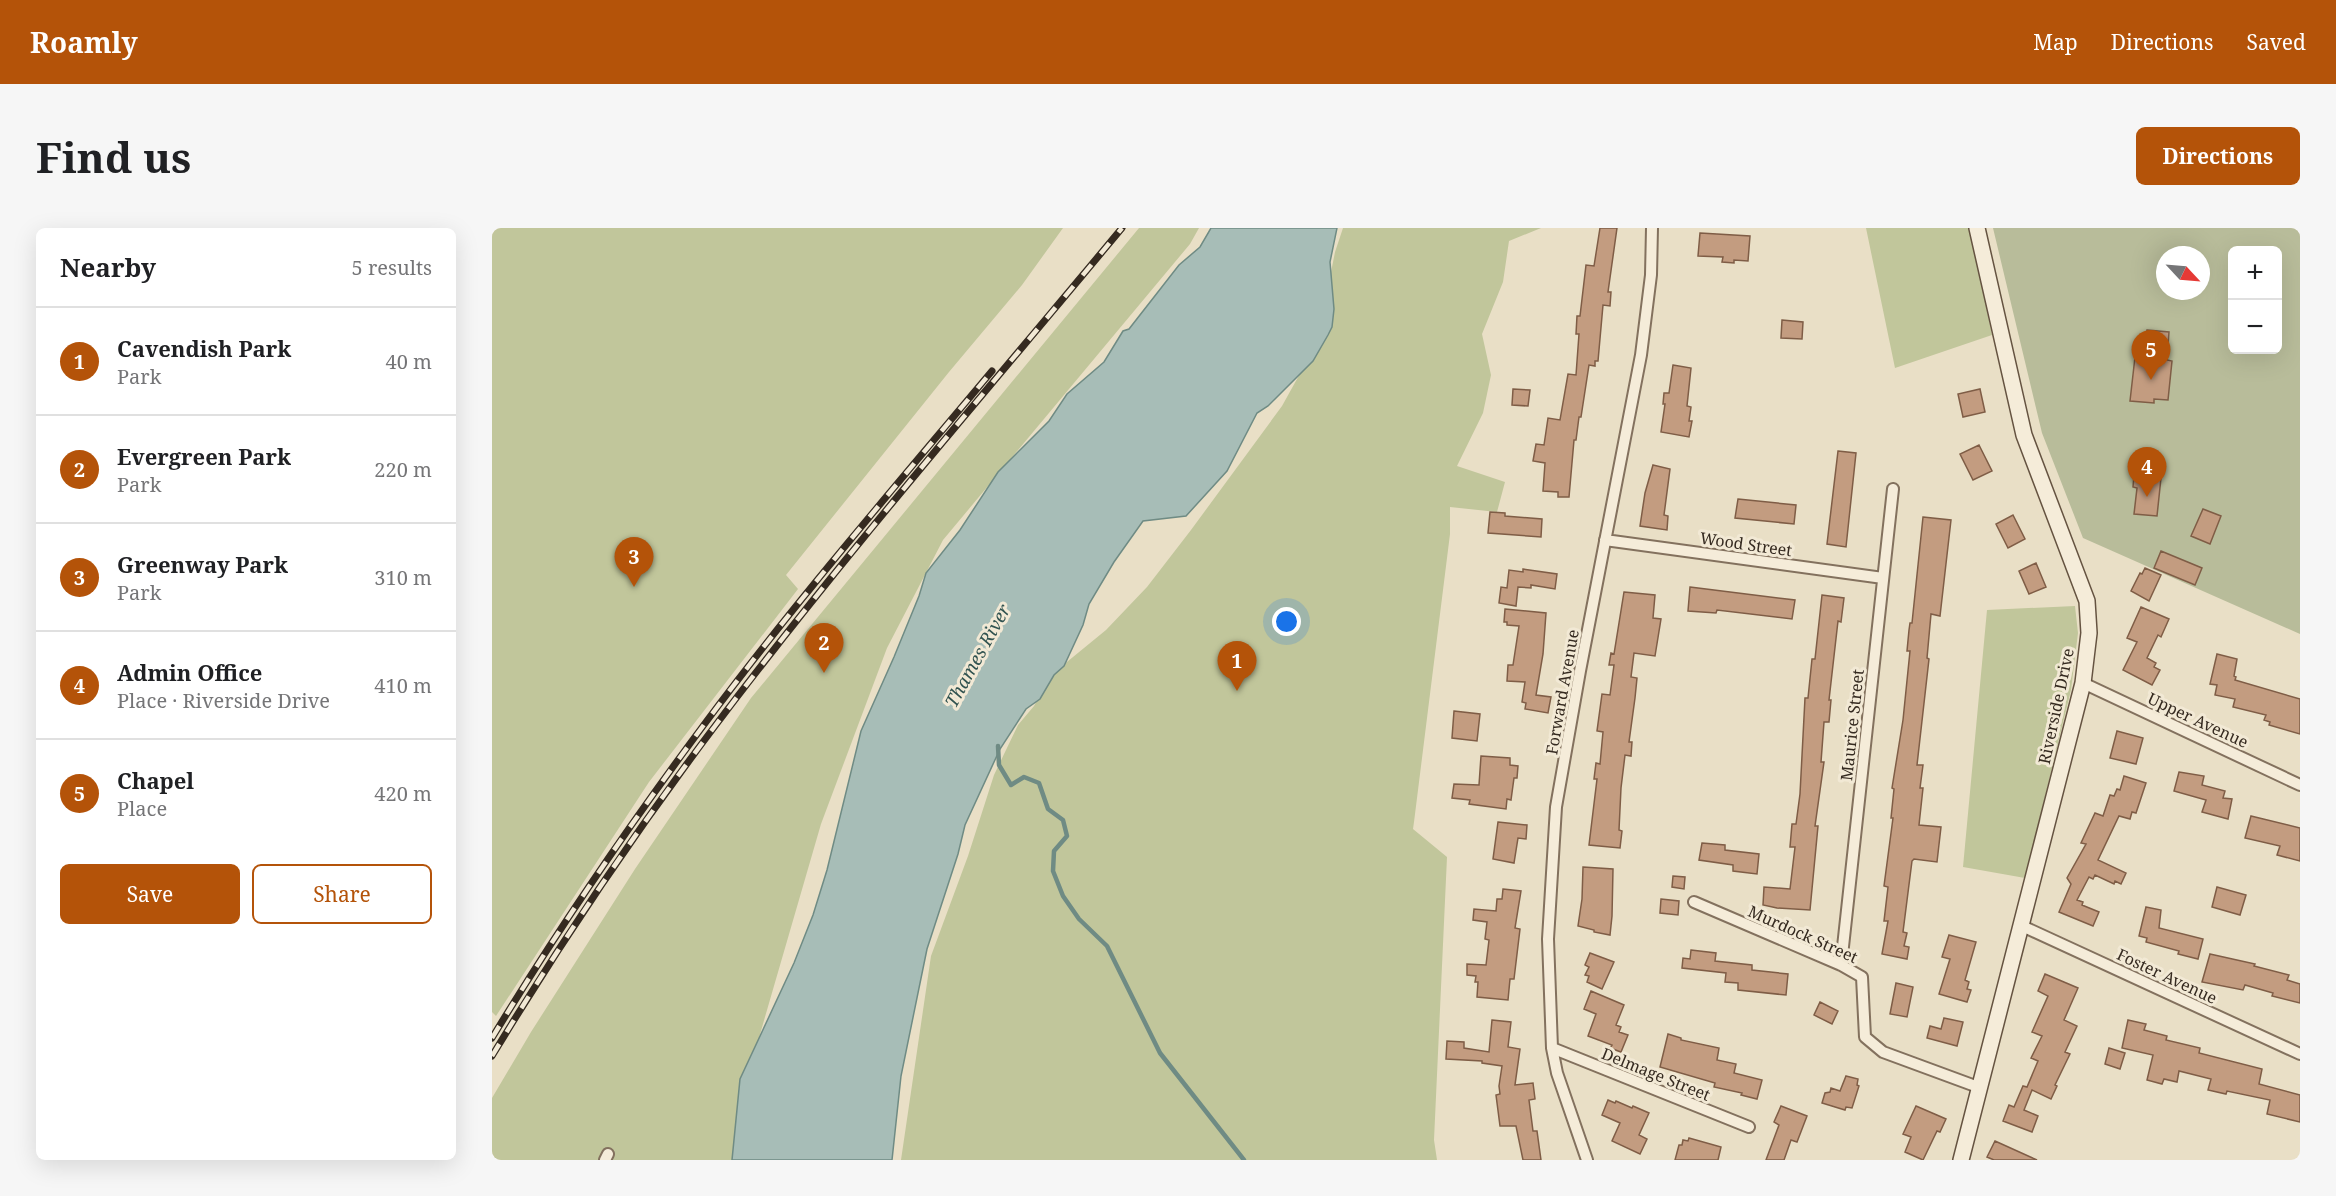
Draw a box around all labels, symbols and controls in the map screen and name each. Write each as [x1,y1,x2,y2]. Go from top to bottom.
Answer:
text: Roamly [30,23,138,61]
text: Map [2033,28,2078,56]
text: Directions [2111,28,2213,56]
text: Saved [2246,28,2306,56]
button: Directions [2136,127,2300,185]
text: Find us [36,128,191,185]
north arrow [2156,246,2210,300]
map controls [2228,246,2282,354]
button: + [2228,246,2282,300]
text: Nearby [60,249,156,285]
text: 5 results [352,254,432,281]
button: − [2228,300,2282,354]
pin: 5 [2132,330,2170,380]
text: Cavendish Park [117,333,291,363]
text: 1 [74,348,85,375]
text: 40 m [386,348,432,375]
text: Park [117,363,161,390]
text: Evergreen Park [117,441,291,471]
pin: 4 [2128,448,2166,497]
text: 2 [74,456,85,483]
text: 220 m [374,456,432,483]
text: Park [117,471,161,498]
street label: Wood Street [1698,527,1794,561]
pin: 3 [614,538,654,587]
text: Greenway Park [117,549,288,579]
text: 3 [74,564,85,591]
text: 310 m [374,564,432,591]
text: Park [117,579,161,606]
water label: Thames River [939,599,1016,711]
your location [1272,607,1301,636]
pin: 2 [804,624,844,673]
street label: Forward Avenue [1540,628,1584,756]
pin: 1 [1218,642,1256,691]
street label: Riverside Drive [2033,646,2079,766]
text: Admin Office [117,657,262,687]
street label: Maurice Street [1835,668,1869,782]
text: 4 [74,672,85,699]
text: 410 m [374,672,432,699]
text: Place · Riverside Drive [117,687,330,714]
street label: Upper Avenue [2144,687,2252,753]
text: Chapel [117,765,194,795]
text: 5 [74,780,85,807]
text: 420 m [374,780,432,807]
text: Place [117,795,167,822]
button: Save [60,864,240,924]
button: Share [252,864,432,924]
street label: Murdock Street [1745,900,1862,968]
street label: Foster Avenue [2113,943,2221,1009]
street label: Delmage Street [1598,1042,1714,1106]

